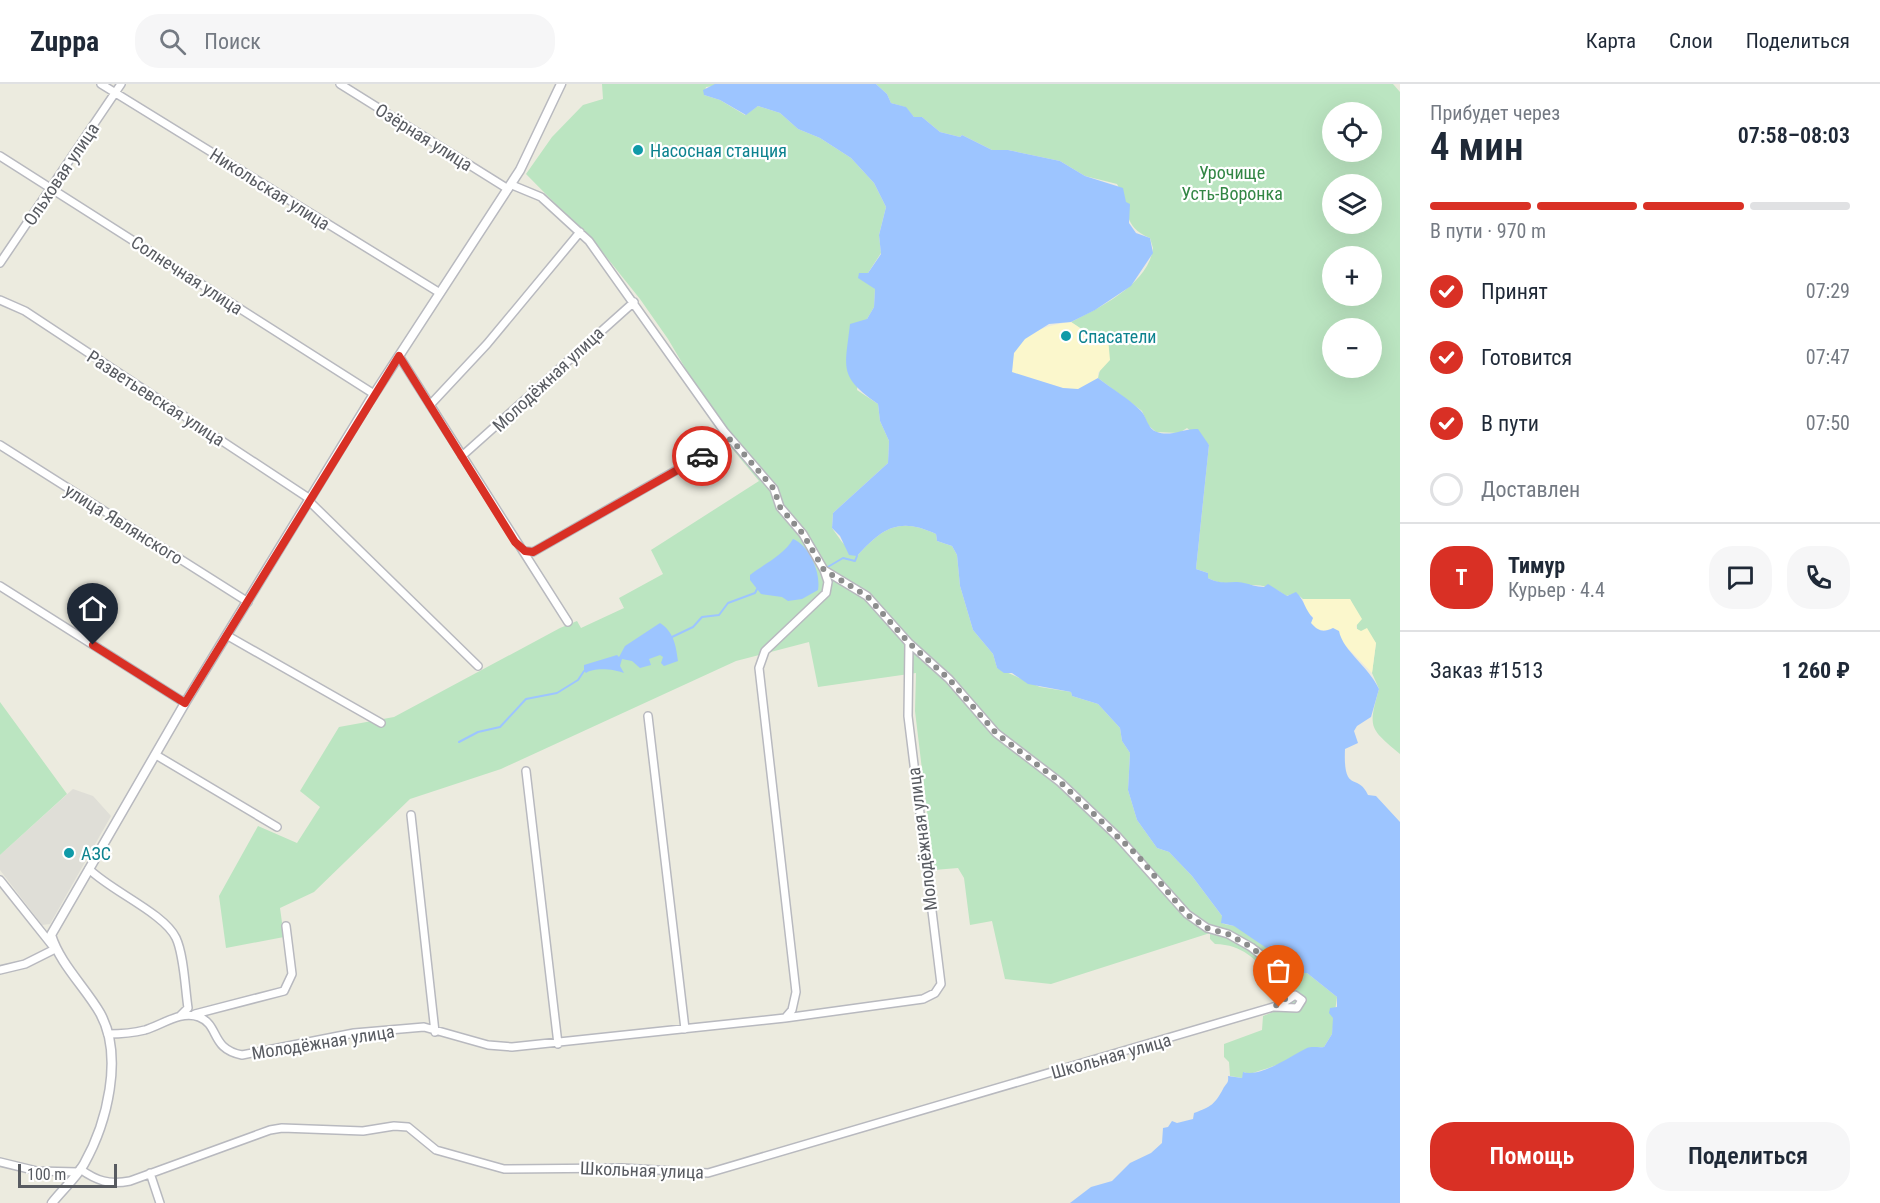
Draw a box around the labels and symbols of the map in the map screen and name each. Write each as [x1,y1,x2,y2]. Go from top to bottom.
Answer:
street label: Озёрная улица [372,99,476,175]
street label: Ольховая улица [19,119,103,229]
place label: Насосная станция [650,140,787,161]
marker: Насосная станция [631,143,645,157]
street label: Никольская улица [206,144,334,234]
park label: Урочище Усть-Воронка [1181,162,1283,204]
street label: Солнечная улица [127,231,247,319]
street label: Молодёжная улица [488,322,608,436]
place label: Спасатели [1078,326,1157,347]
marker: Спасатели [1059,329,1073,343]
street label: Разветьевская улица [83,346,229,450]
courier [672,426,732,486]
street label: улица Являнского [61,479,187,569]
pin [67,583,118,645]
street label: Молодёжная улица [903,766,941,912]
place label: АЗС [81,843,111,864]
marker: АЗС [62,846,76,860]
pin [1253,945,1304,1007]
street label: Молодёжная улица [250,1020,396,1064]
street label: Школьная улица [1049,1029,1173,1083]
street label: Школьная улица [580,1157,704,1183]
scale bar [18,1161,117,1188]

